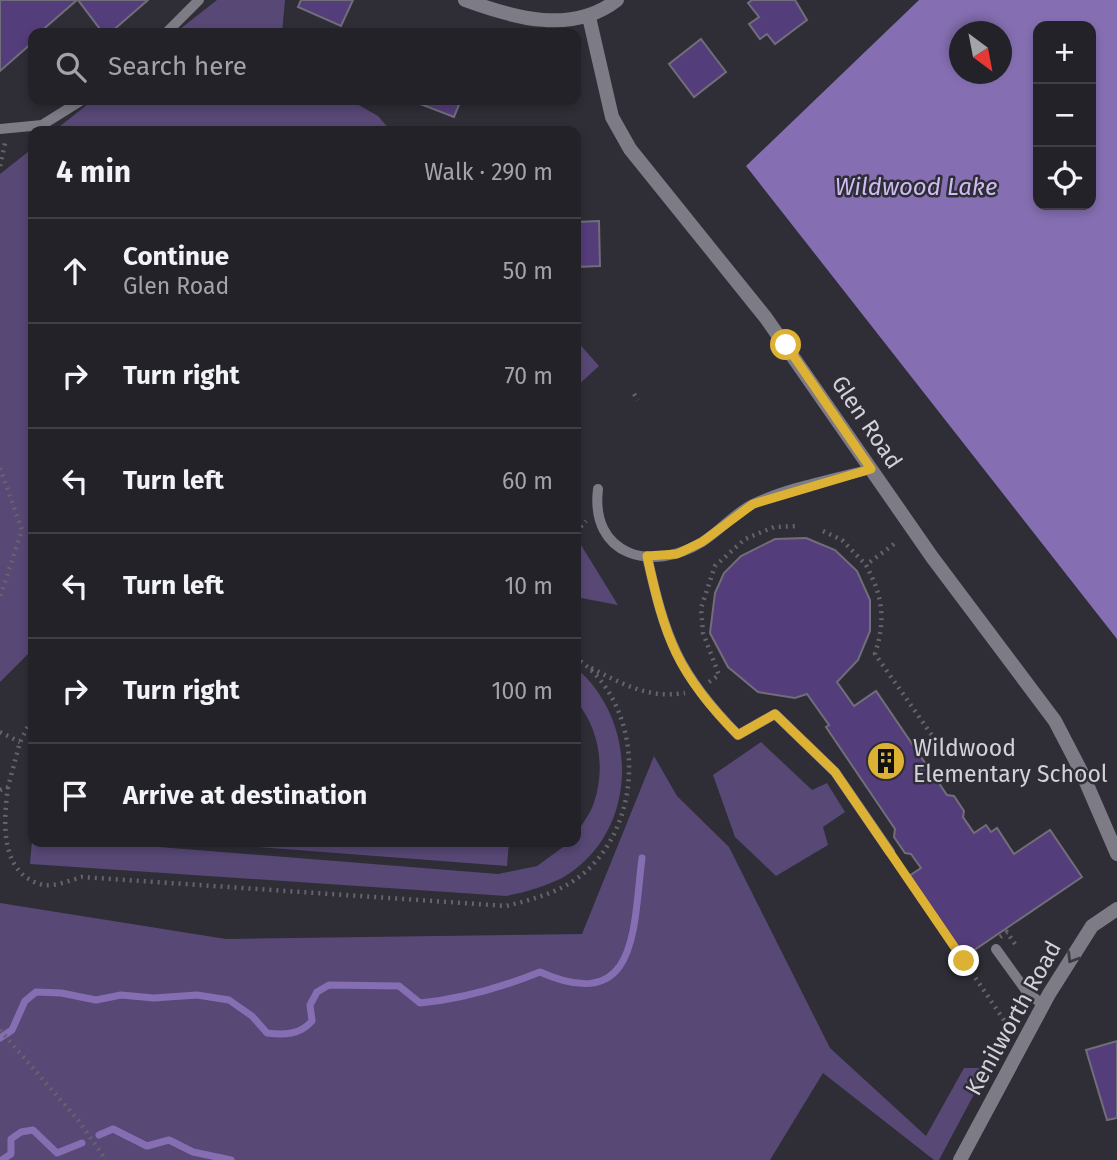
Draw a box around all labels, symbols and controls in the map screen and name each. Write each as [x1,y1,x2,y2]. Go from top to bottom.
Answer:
north arrow [949,21,1012,84]
map controls [1033,21,1096,210]
button: + [1033,21,1096,84]
search box [28,28,581,105]
icon: search [52,48,90,86]
text: Search here [108,51,247,82]
button: − [1033,84,1096,147]
button: locate [1033,147,1096,210]
text: 4 min [56,154,131,190]
text: Walk · 290 m [424,158,553,186]
water label: Wildwood Lake [835,173,997,201]
text: Continue [123,241,229,272]
icon: ahead [56,252,94,290]
text: 50 m [503,257,553,285]
text: Glen Road [123,272,229,300]
route start [770,329,801,360]
icon: right [56,357,94,395]
text: Turn right [123,360,240,391]
text: 70 m [504,362,553,390]
street label: Glen Road [826,370,908,474]
icon: left [56,462,94,500]
text: Turn left [123,465,224,496]
text: 60 m [502,467,553,495]
icon: left [56,567,94,605]
text: Turn left [123,570,224,601]
text: 10 m [504,572,553,600]
icon: right [56,672,94,710]
text: Turn right [123,675,240,706]
text: 100 m [492,677,553,705]
place label: Wildwood Elementary School [913,734,1108,788]
building icon: Wildwood Elementary School [865,740,907,782]
icon: arrive [56,777,94,815]
text: Arrive at destination [123,780,367,811]
street label: Kenilworth Road [959,936,1067,1100]
route end [948,945,979,976]
one-way arrow [1067,950,1080,963]

